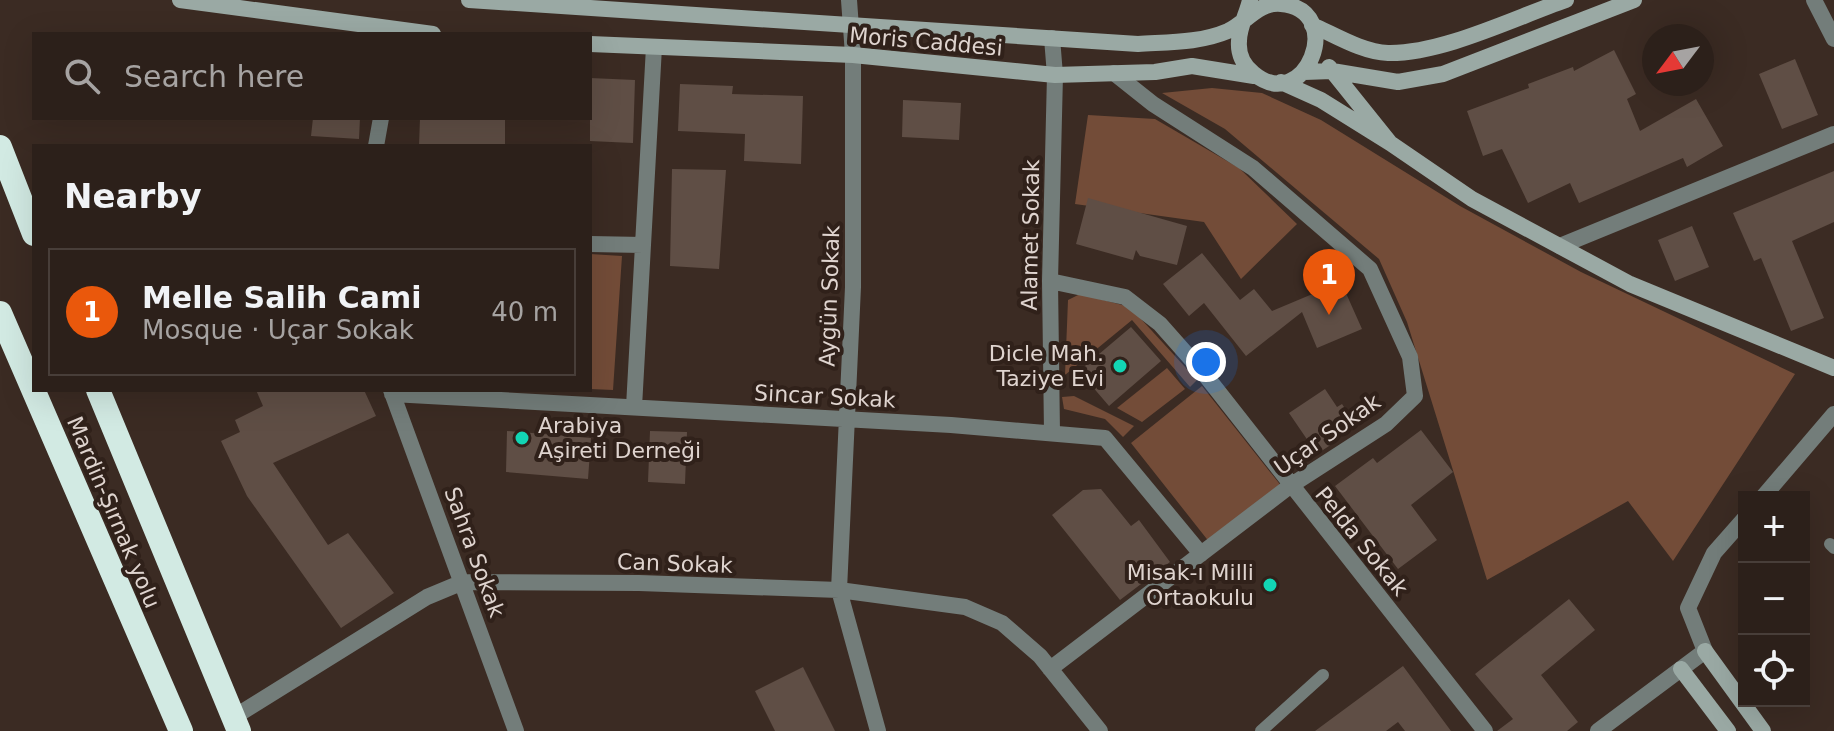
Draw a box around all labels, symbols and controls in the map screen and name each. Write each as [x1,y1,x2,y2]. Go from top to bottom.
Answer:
street label: Moris Caddesi [848,22,1004,61]
north arrow [1642,24,1714,96]
search box [32,32,592,120]
icon: search [60,54,104,98]
text: Search here [124,59,304,94]
street label: Alamet Sokak [1017,159,1044,311]
text: Nearby [64,176,202,216]
street label: Aygün Sokak [815,225,844,367]
pin: 1 [1303,249,1355,315]
text: Melle Salih Cami [142,280,422,315]
text: 1 [83,297,101,327]
text: 40 m [491,297,558,327]
text: Mosque · Uçar Sokak [142,315,414,345]
place label: Dicle Mah. Taziye Evi [989,341,1104,391]
your location [1186,342,1226,382]
marker: Dicle Mah. Taziye Evi [1111,357,1129,375]
street label: Sincar Sokak [754,380,897,413]
street label: Uçar Sokak [1269,389,1385,480]
street label: Mardin-Şırnak yolu [62,413,165,612]
place label: Arabiya Aşireti Derneği [538,413,701,463]
marker: Arabiya Aşireti Derneği [513,429,531,447]
street label: Pelda Sokak [1310,482,1413,601]
street label: Sahra Sokak [439,484,510,621]
map controls [1738,491,1810,707]
button: + [1738,491,1810,563]
street label: Can Sokak [617,549,734,578]
place label: Misak-ı Milli Ortaokulu [1127,560,1254,610]
button: − [1738,563,1810,635]
marker: Misak-ı Milli Ortaokulu [1261,576,1279,594]
button: locate [1738,635,1810,707]

